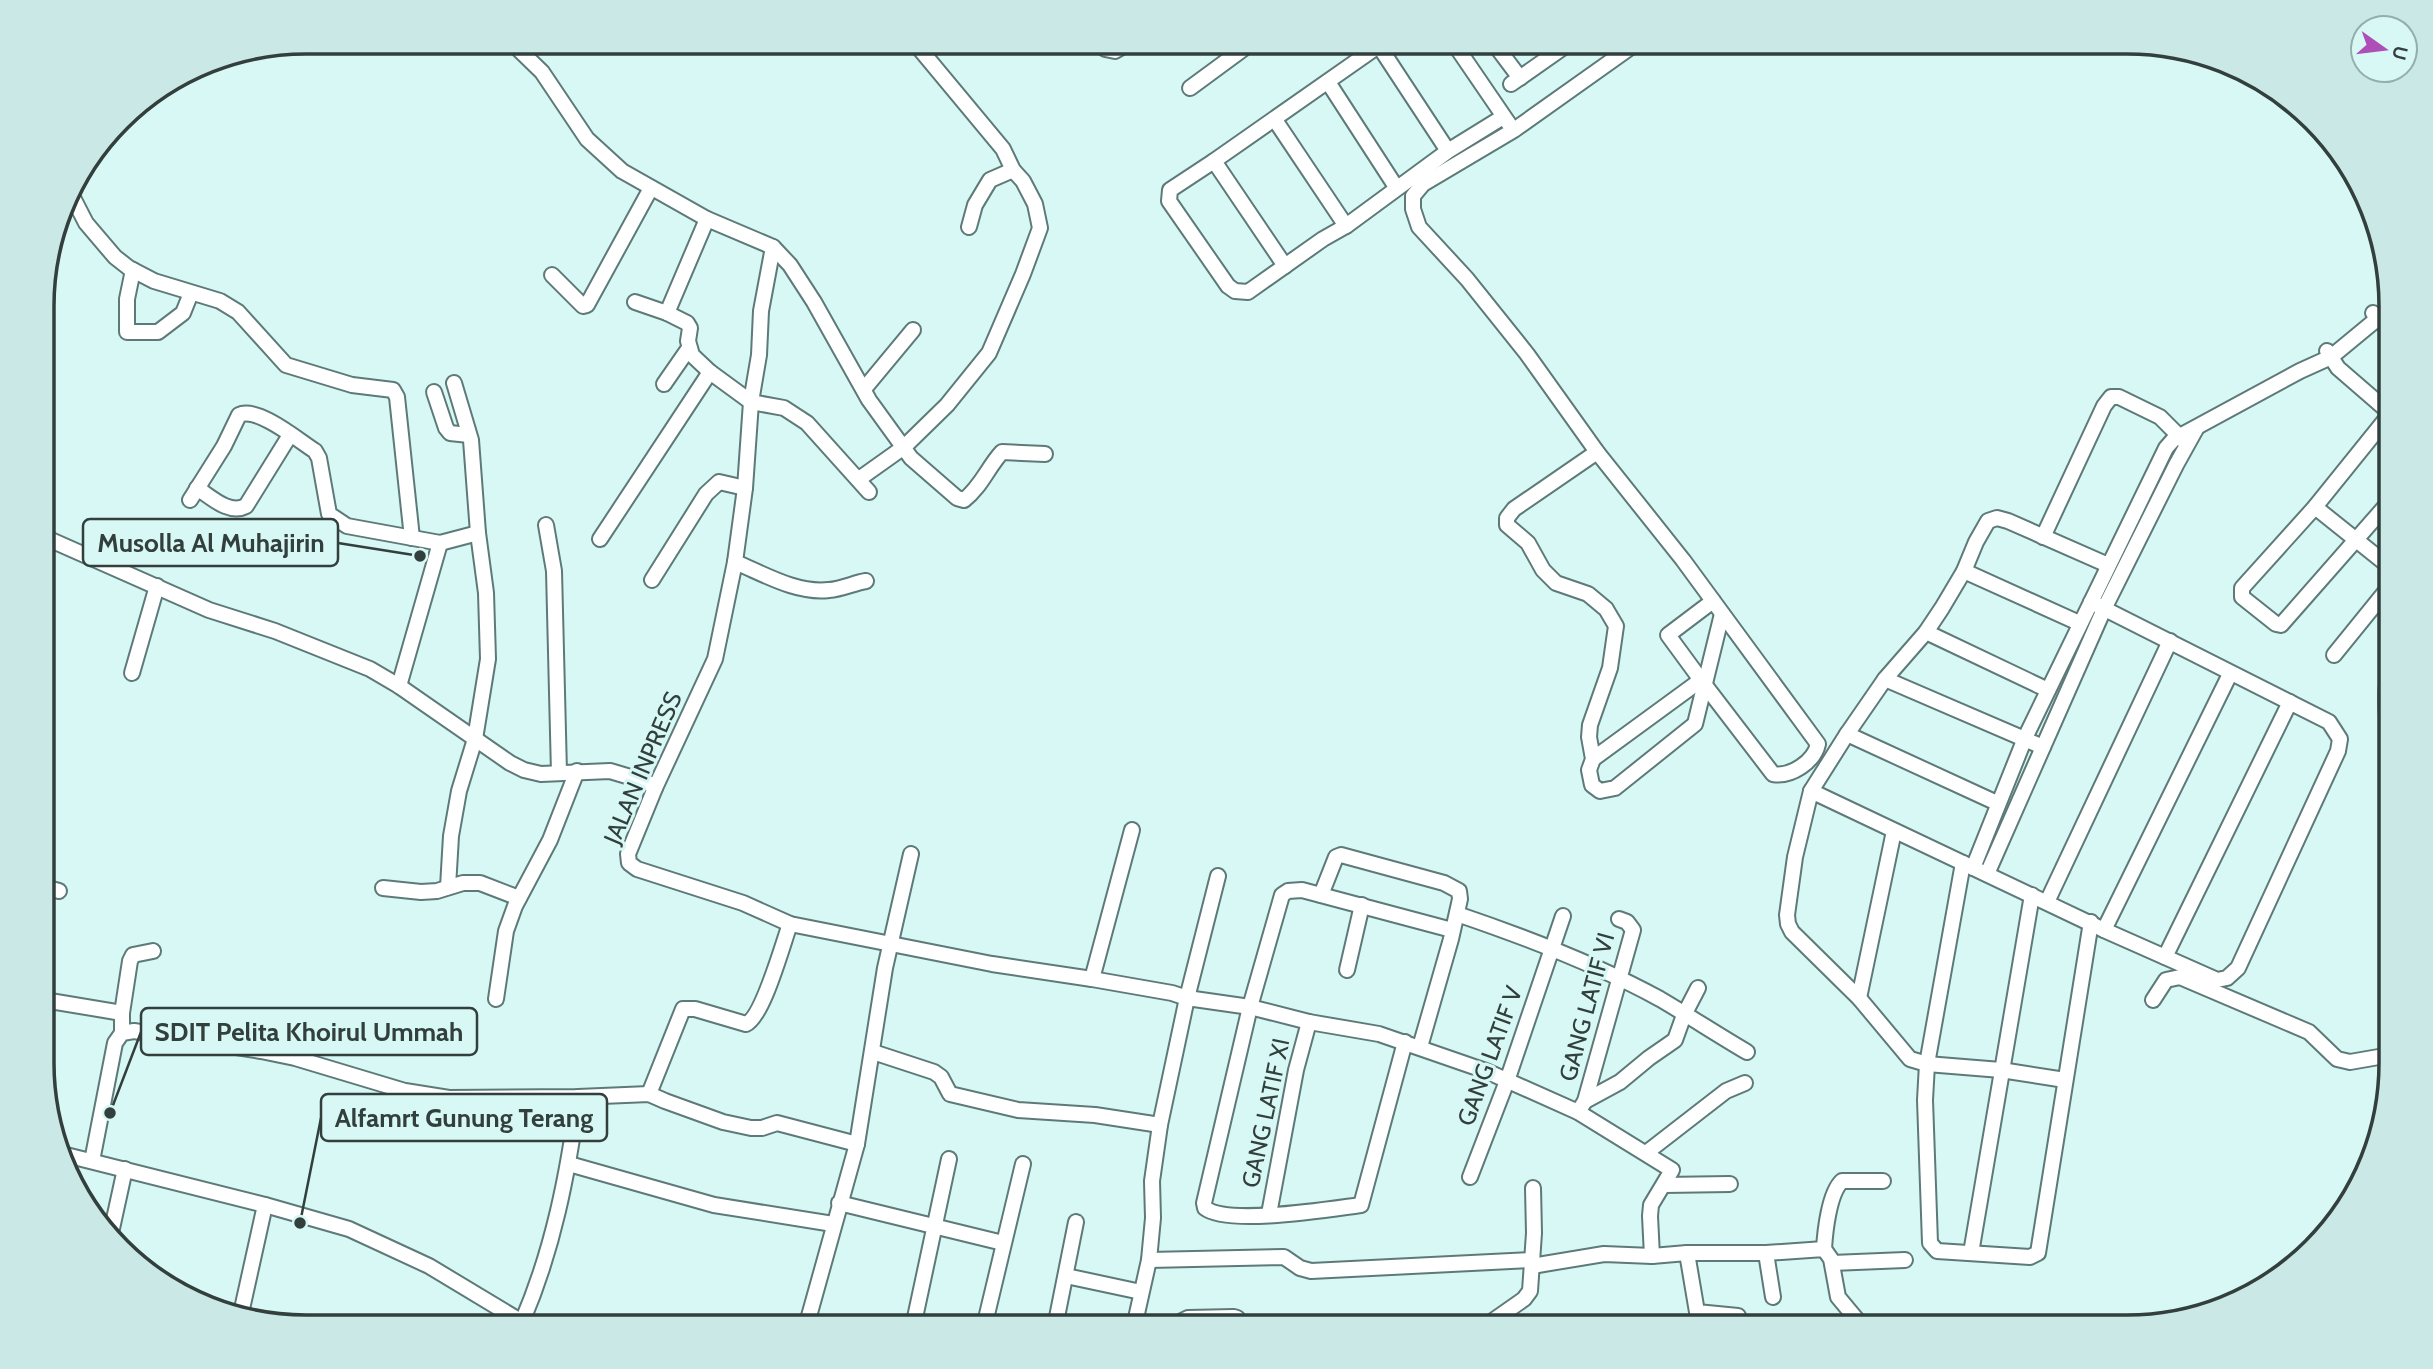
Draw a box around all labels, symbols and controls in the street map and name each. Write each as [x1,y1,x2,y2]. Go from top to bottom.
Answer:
north arrow [2349,14,2419,84]
text: U [2387,44,2413,62]
callout: Musolla Al Muhajirin [83,519,338,566]
text: Musolla Al Muhajirin [97,527,325,559]
street label: JALAN INPRESS [597,687,688,849]
street label: GANG LATIF VI [1553,929,1620,1084]
street label: GANG LATIF V [1451,982,1528,1130]
callout: SDIT Pelita Khoirul Ummah [141,1008,477,1055]
text: SDIT Pelita Khoirul Ummah [155,1016,463,1048]
street label: GANG LATIF XI [1236,1036,1296,1190]
callout: Alfamrt Gunung Terang [321,1094,607,1141]
text: Alfamrt Gunung Terang [335,1102,593,1134]

